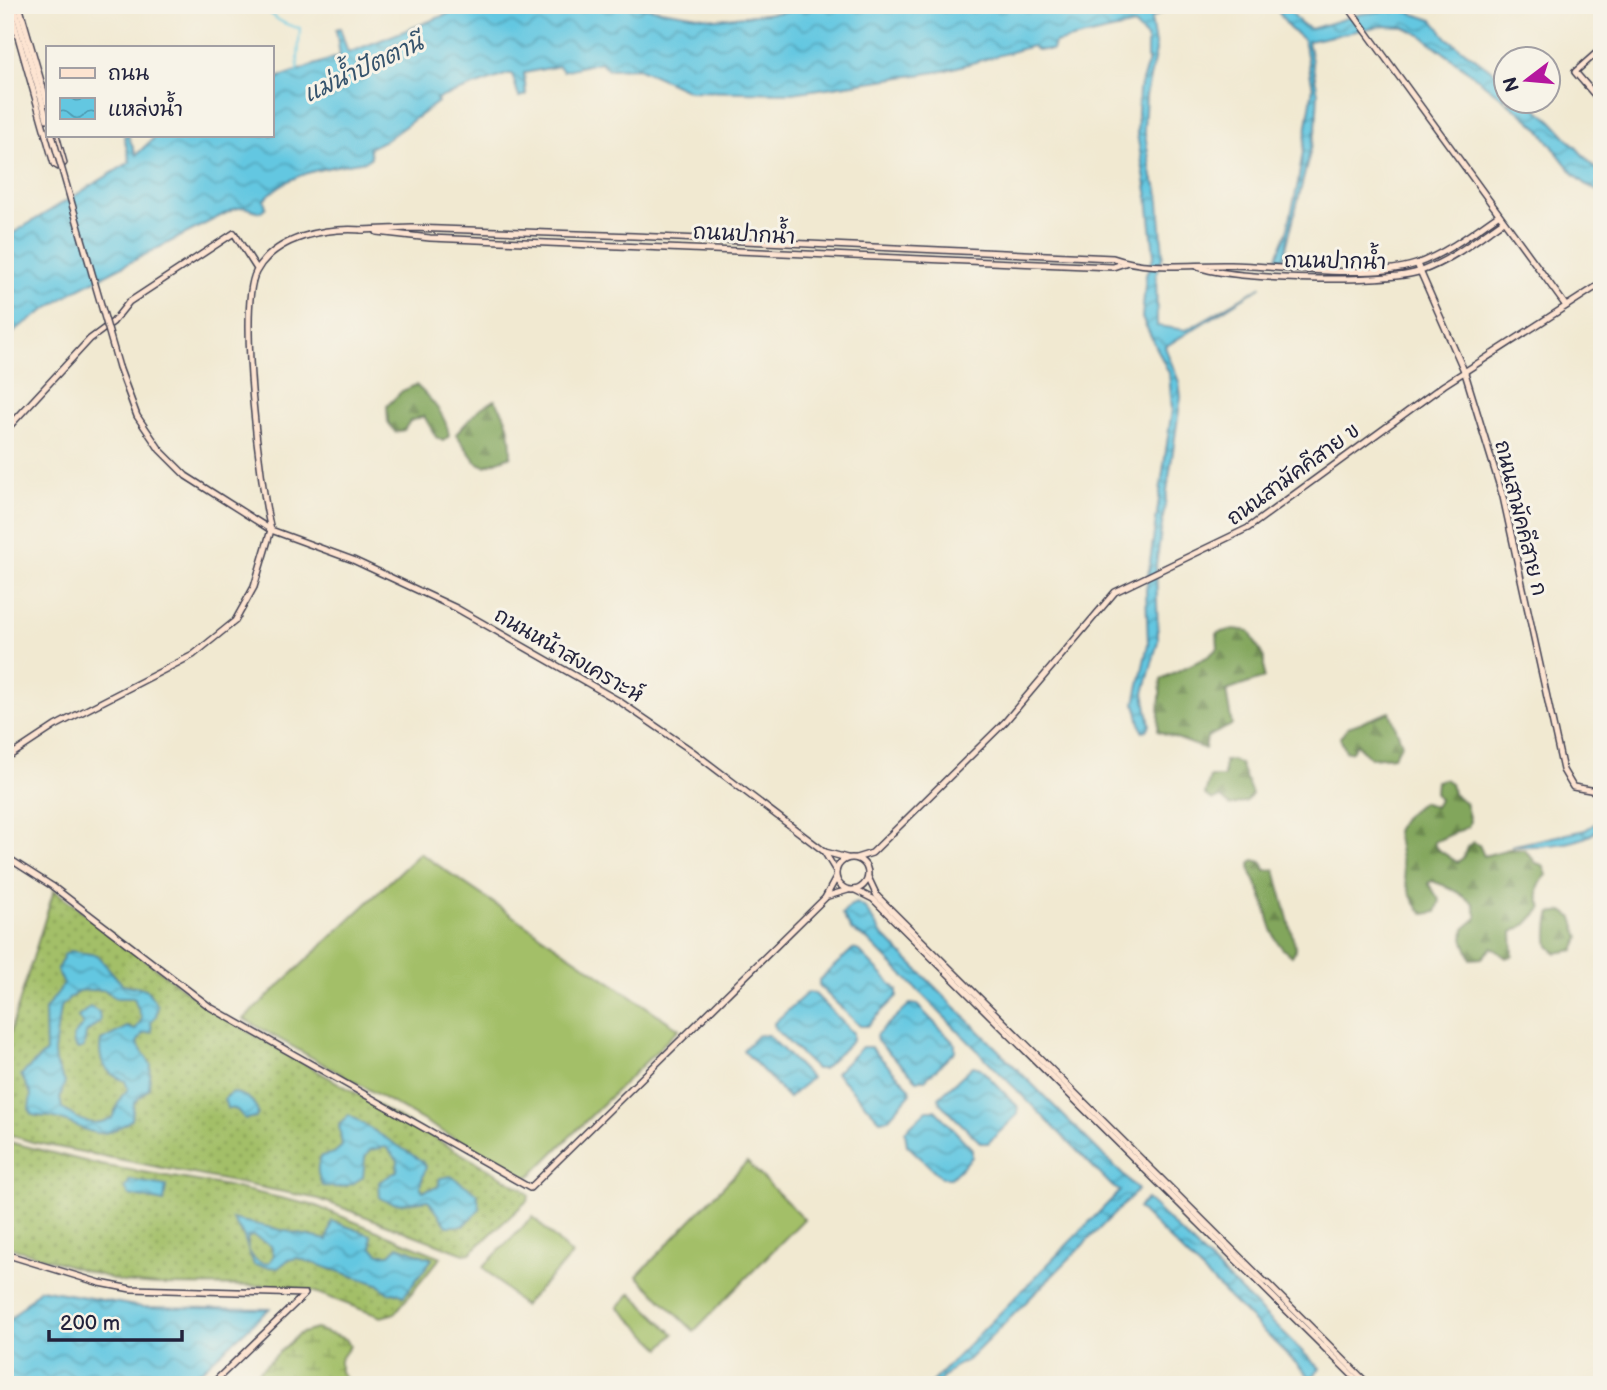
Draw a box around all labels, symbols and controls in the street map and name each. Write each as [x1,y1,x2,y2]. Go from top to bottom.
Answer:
water label: แม่น้ำปัตตานี [296,20,431,109]
legend [46,46,273,136]
north arrow [1492,46,1562,116]
text: ถนน [108,61,149,86]
text: N [1499,74,1525,94]
text: แหล่งน้ำ [108,90,183,122]
street label: ถนนปากน้ำ [692,212,796,250]
street label: ถนนปากน้ำ [1284,241,1387,275]
street label: ถนนสามัคคีสาย ข [1222,418,1364,531]
street label: ถนนสามัคคีสาย ก [1489,438,1552,598]
street label: ถนนหน้าสงเคราะห์ [490,602,648,708]
scale bar [49,1299,182,1343]
text: 200 m [60,1311,120,1336]

